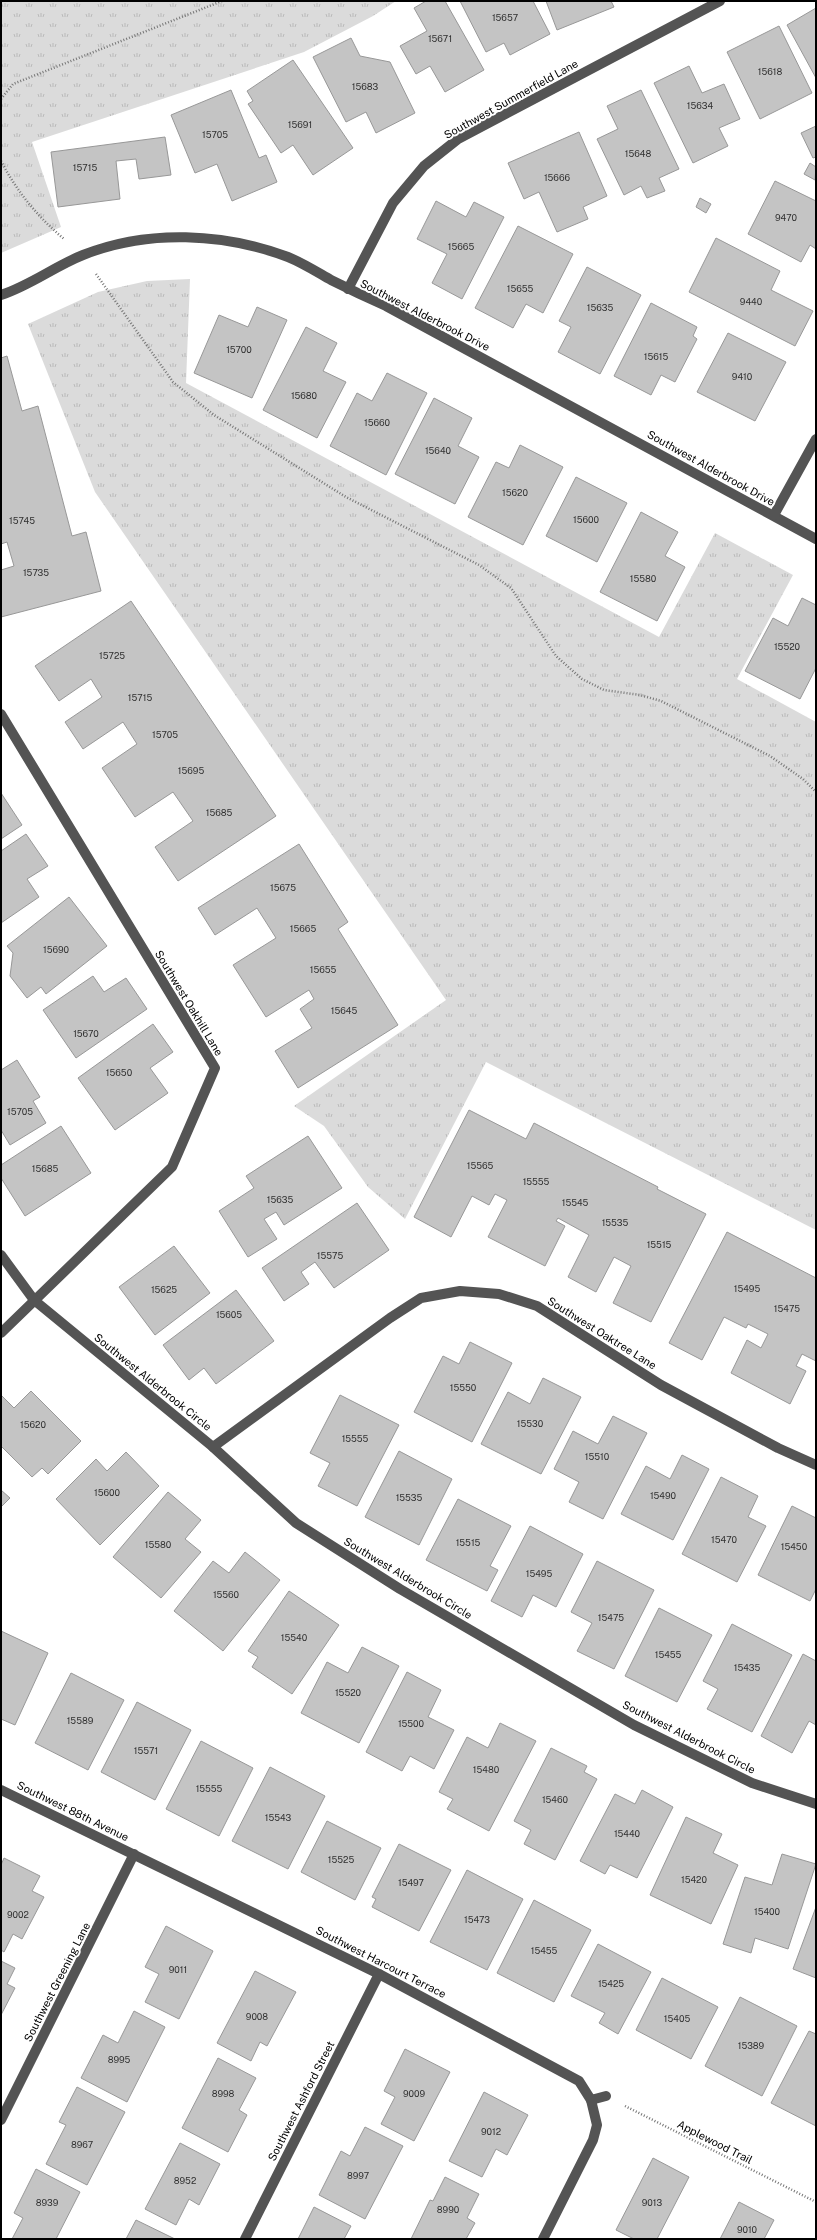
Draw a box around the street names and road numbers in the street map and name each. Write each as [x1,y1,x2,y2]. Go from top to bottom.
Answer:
street label: Southwest Summerfield Lane [442,57,580,141]
street label: Southwest Alderbrook Drive [358,277,492,353]
street label: Southwest Alderbrook Drive [645,428,777,508]
street label: Southwest Oakhill Lane [153,948,225,1058]
street label: Southwest Oaktree Lane [545,1295,659,1371]
street label: Southwest Alderbrook Circle [92,1331,214,1433]
street label: Southwest Alderbrook Circle [342,1535,474,1621]
street label: Southwest Alderbrook Circle [621,1698,757,1776]
street label: Southwest 88th Avenue [15,1779,131,1843]
street label: Southwest Greening Lane [22,1920,92,2044]
street label: Southwest Harcourt Terrace [314,1924,448,2000]
street label: Southwest Ashford Street [265,2039,337,2163]
street label: Applewood Trail [675,2118,755,2166]

